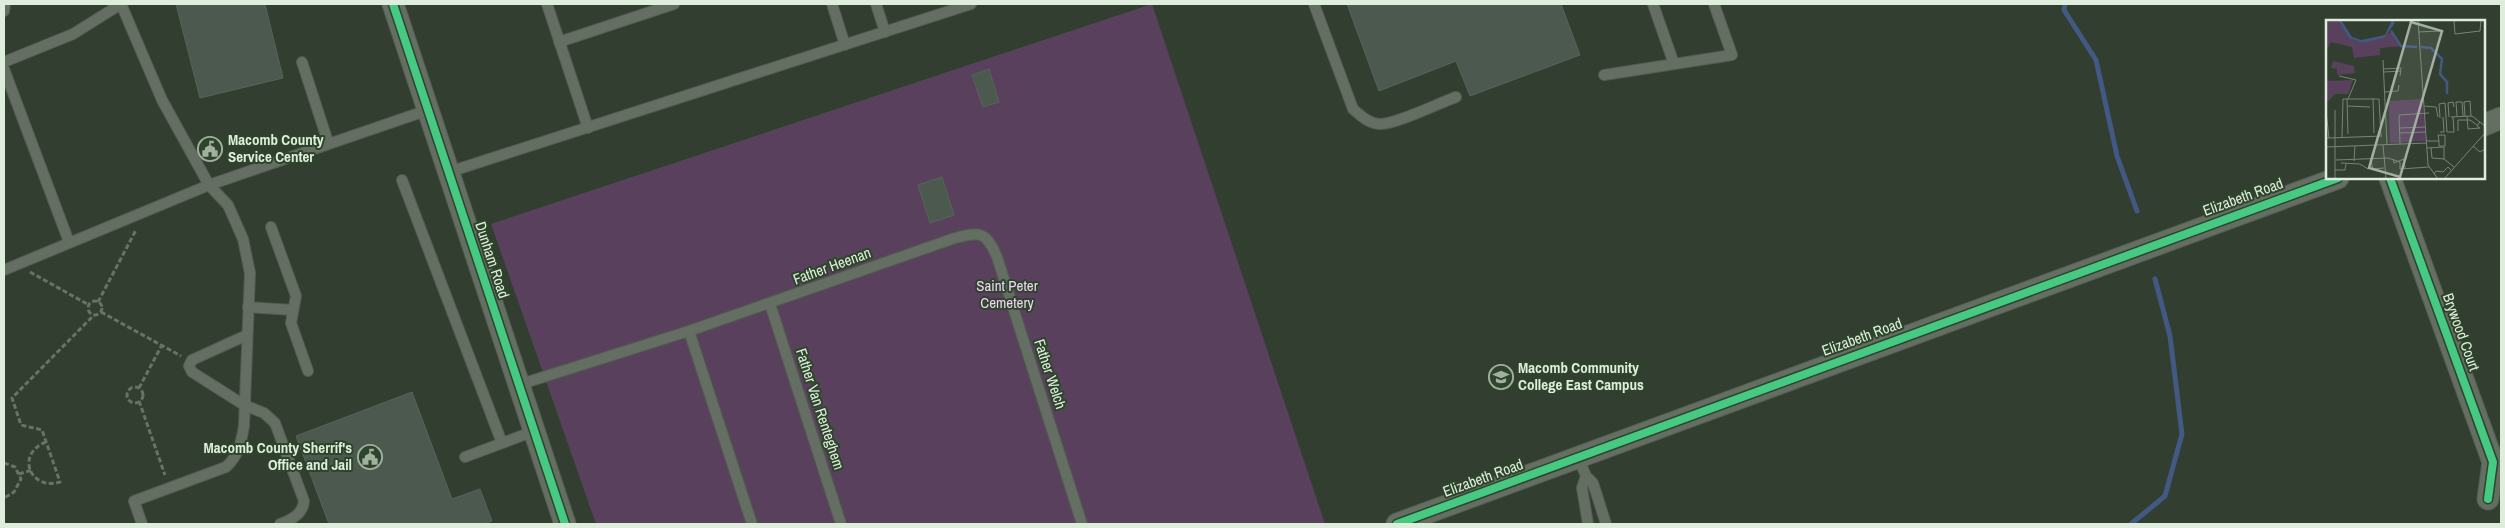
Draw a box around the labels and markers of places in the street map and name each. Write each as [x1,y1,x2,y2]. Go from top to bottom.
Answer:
place label: Macomb County Service Center [228,129,324,167]
public building icon: Macomb County Service Center [197,136,223,162]
place label: Macomb Community College East Campus [1518,357,1644,395]
school or university icon: Macomb Community College East Campus [1488,364,1514,390]
place label: Macomb County Sherrif's Office and Jail [203,437,352,475]
public building icon: Macomb County Sherrif's Office and Jail [357,444,383,470]

